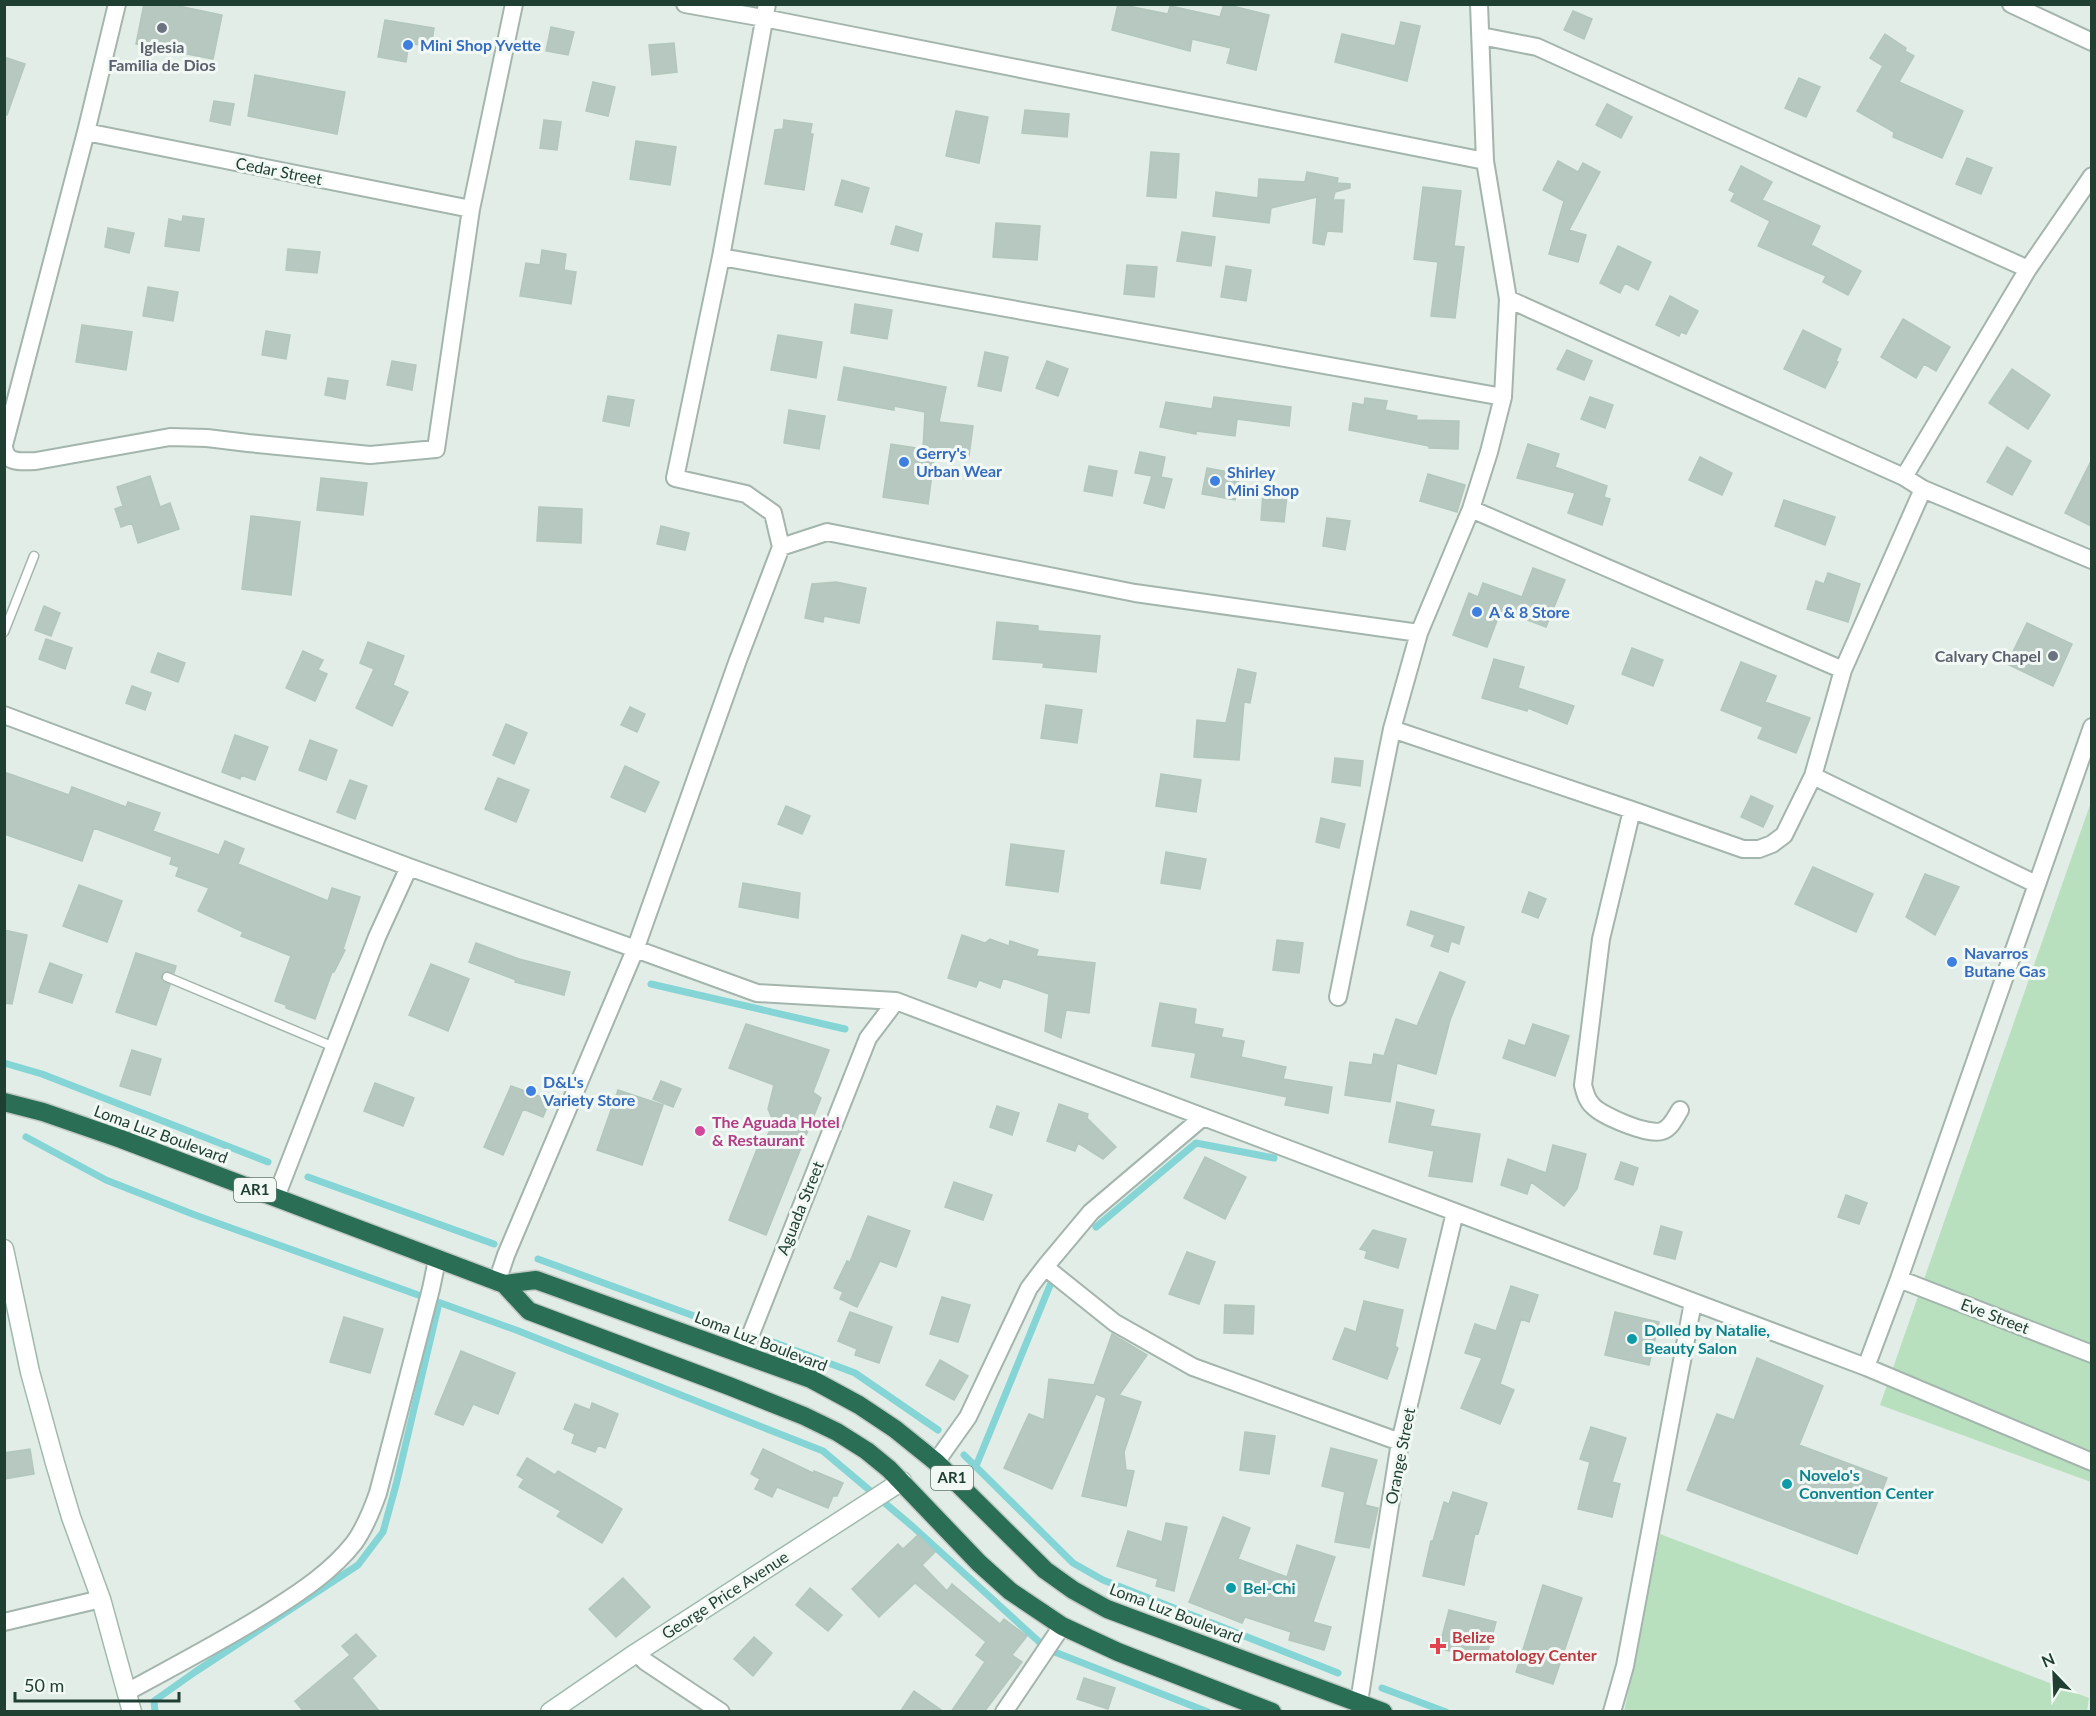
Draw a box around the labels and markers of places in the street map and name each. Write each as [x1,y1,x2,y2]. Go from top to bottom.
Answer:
marker: Iglesia Familia de Dios [155,21,169,35]
place label: Mini Shop Yvette [420,35,542,54]
place label: Iglesia Familia de Dios [108,37,216,74]
marker: Mini Shop Yvette [401,38,415,52]
place label: Gerry's Urban Wear [916,443,1002,480]
marker: Gerry's Urban Wear [897,455,911,469]
place label: Shirley Mini Shop [1227,462,1299,499]
marker: Shirley Mini Shop [1208,474,1222,488]
place label: A & 8 Store [1488,602,1570,621]
marker: A & 8 Store [1470,605,1484,619]
place label: Calvary Chapel [1935,646,2041,665]
marker: Calvary Chapel [2046,649,2060,663]
place label: Navarros Butane Gas [1964,943,2046,980]
marker: Navarros Butane Gas [1945,955,1959,969]
place label: D&L's Variety Store [542,1072,636,1109]
marker: D&L's Variety Store [524,1084,538,1098]
place label: The Aguada Hotel & Restaurant [712,1112,840,1149]
marker: The Aguada Hotel & Restaurant [693,1124,707,1138]
place label: Dolled by Natalie, Beauty Salon [1644,1320,1770,1357]
marker: Dolled by Natalie, Beauty Salon [1625,1332,1639,1346]
place label: Novelo's Convention Center [1799,1465,1934,1502]
marker: Novelo's Convention Center [1780,1477,1794,1491]
place label: Bel-Chi [1243,1578,1296,1597]
marker: Bel-Chi [1224,1581,1238,1595]
place label: Belize Dermatology Center [1452,1627,1597,1664]
marker: Belize Dermatology Center [1429,1637,1447,1655]

